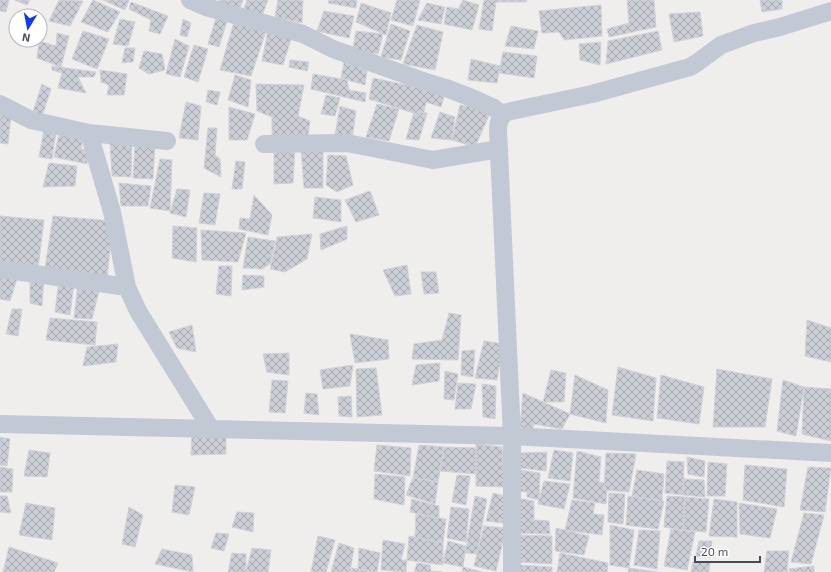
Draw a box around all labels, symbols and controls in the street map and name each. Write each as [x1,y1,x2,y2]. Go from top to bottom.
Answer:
north arrow [8,8,48,48]
text: N [21,31,31,45]
scale bar [695,538,760,564]
text: 20 m [701,544,728,558]

